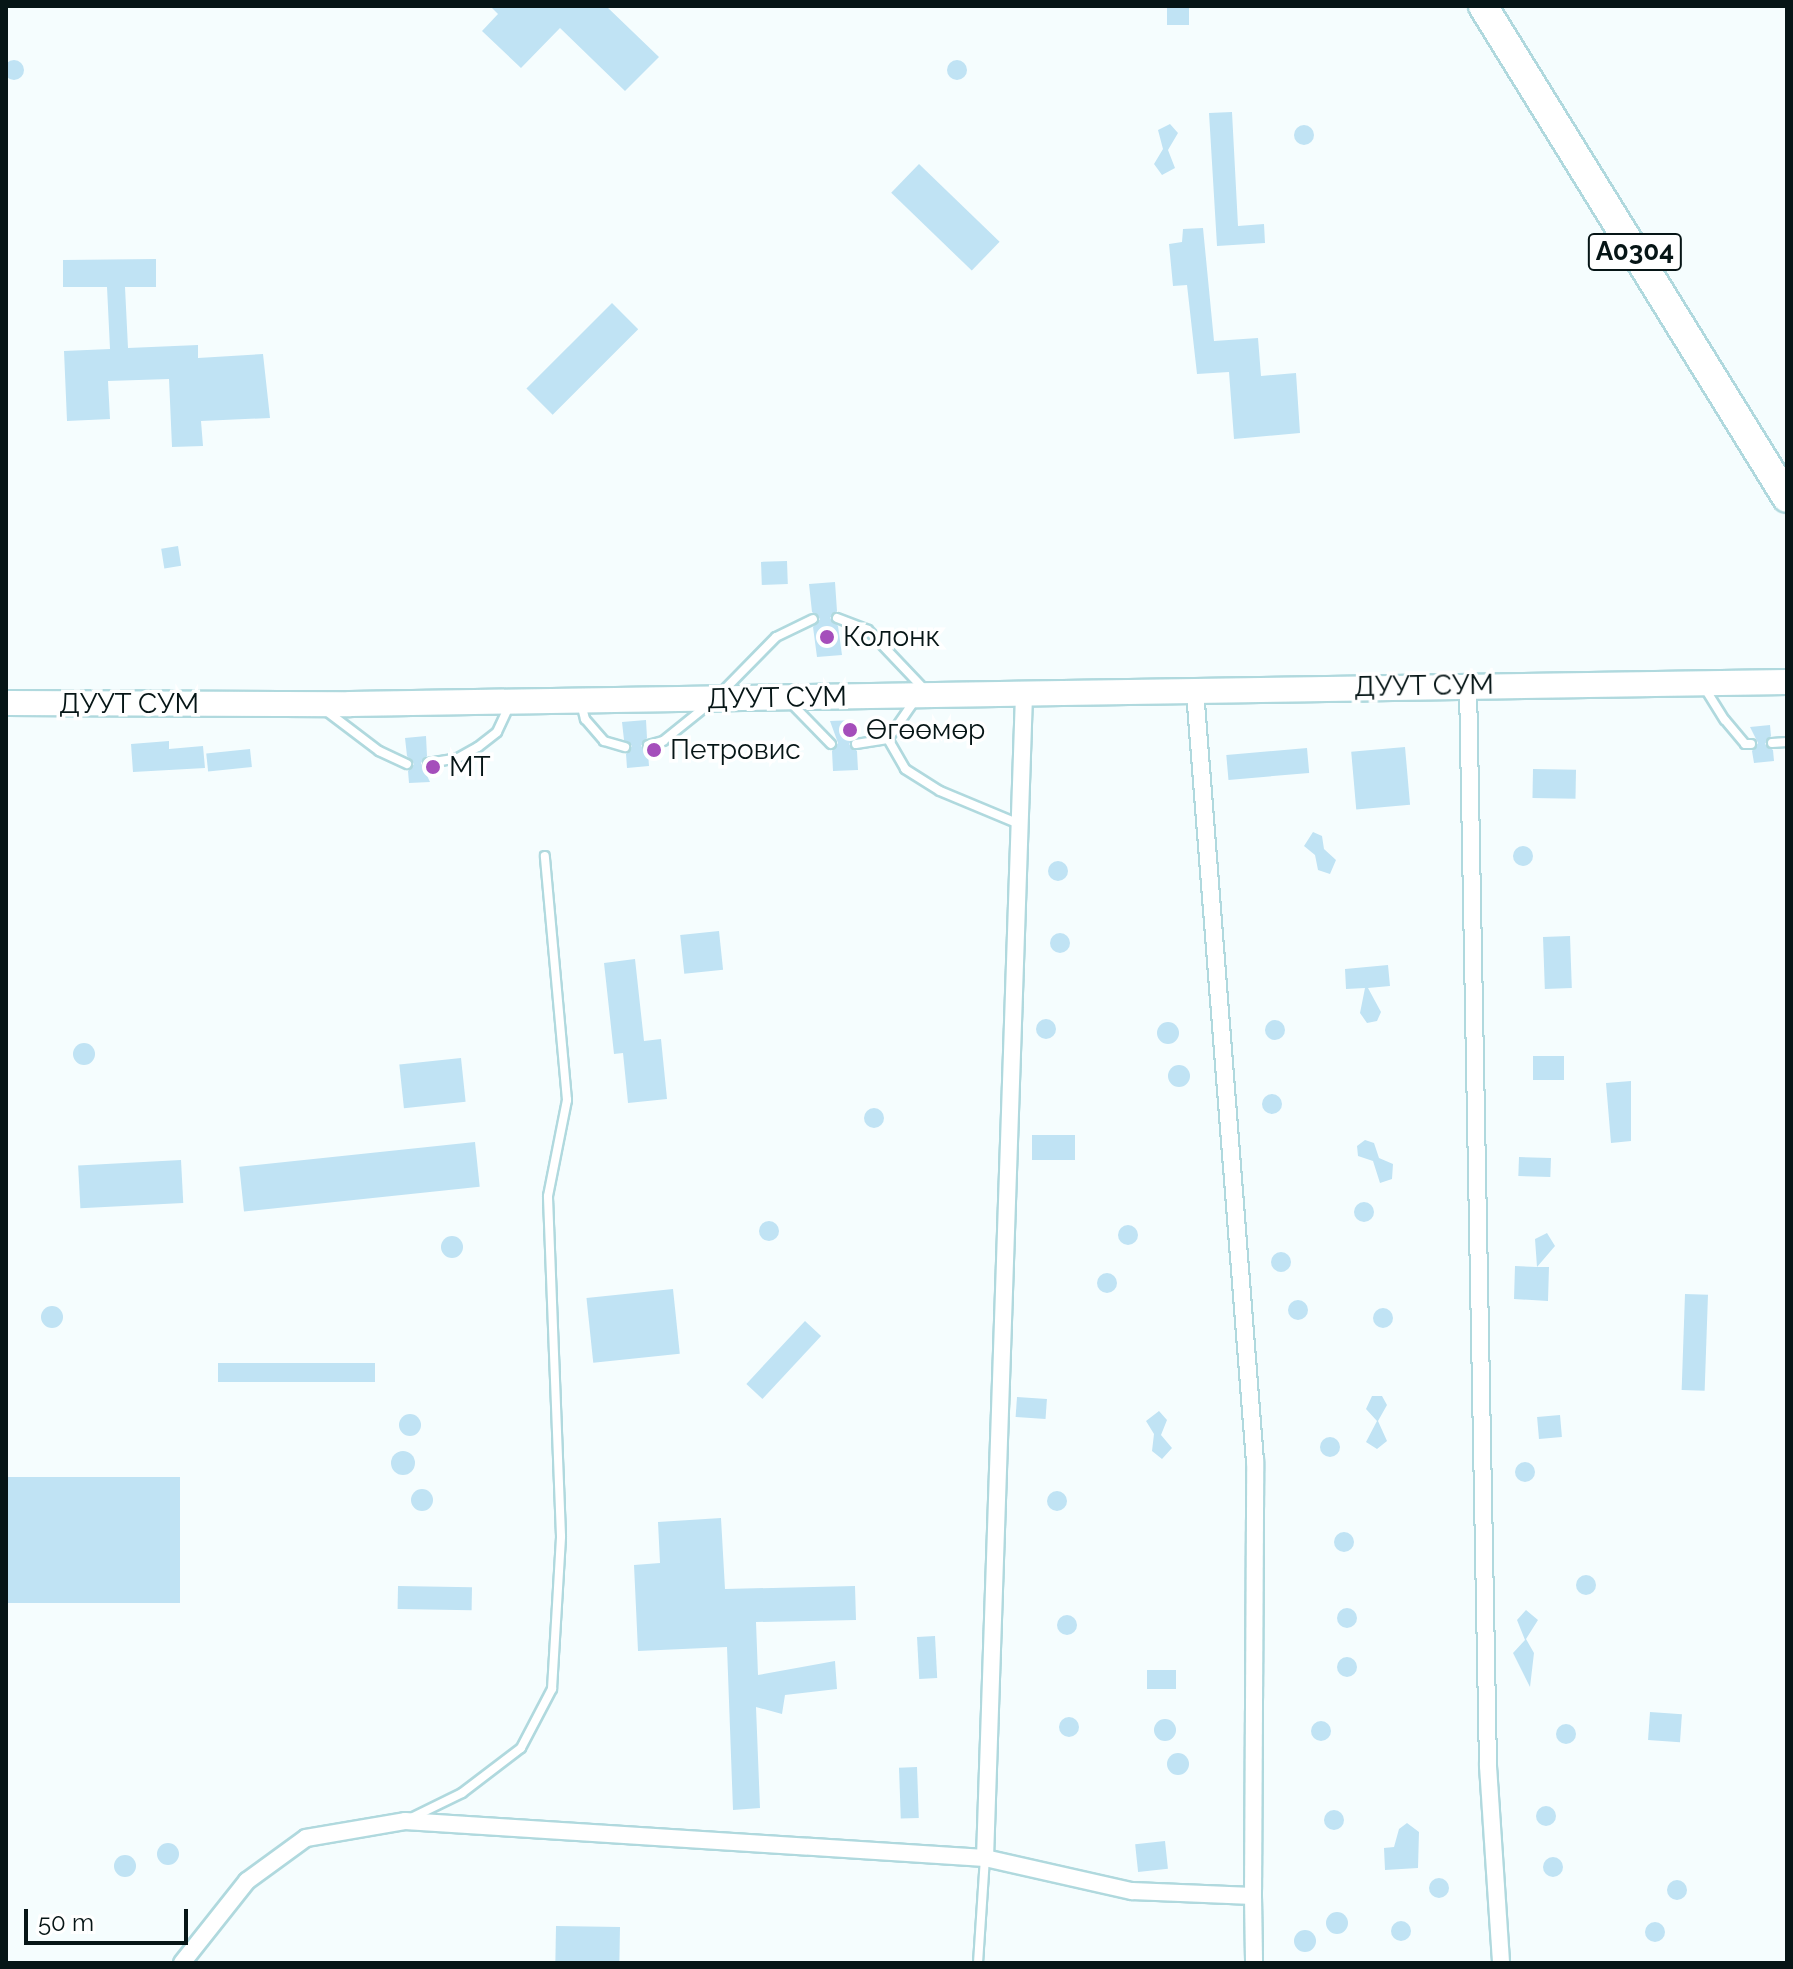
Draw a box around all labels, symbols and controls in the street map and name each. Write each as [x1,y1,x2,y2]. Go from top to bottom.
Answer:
road number: A0304 [1587,230,1683,274]
place label: Колонк [843,620,940,654]
marker: Колонк [818,628,836,646]
street label: ДУУТ СУМ [1353,668,1495,704]
street label: ДУУТ СУМ [706,680,848,716]
street label: ДУУТ СУМ [59,687,199,721]
place label: Өгөөмөр [866,713,985,747]
marker: Өгөөмөр [841,721,859,739]
place label: Петровиc [670,733,801,767]
marker: Петровиc [645,741,663,759]
place label: MT [449,750,491,784]
marker: MT [424,758,442,776]
scale bar [28,1893,192,1943]
text: 50 m [38,1908,94,1937]

